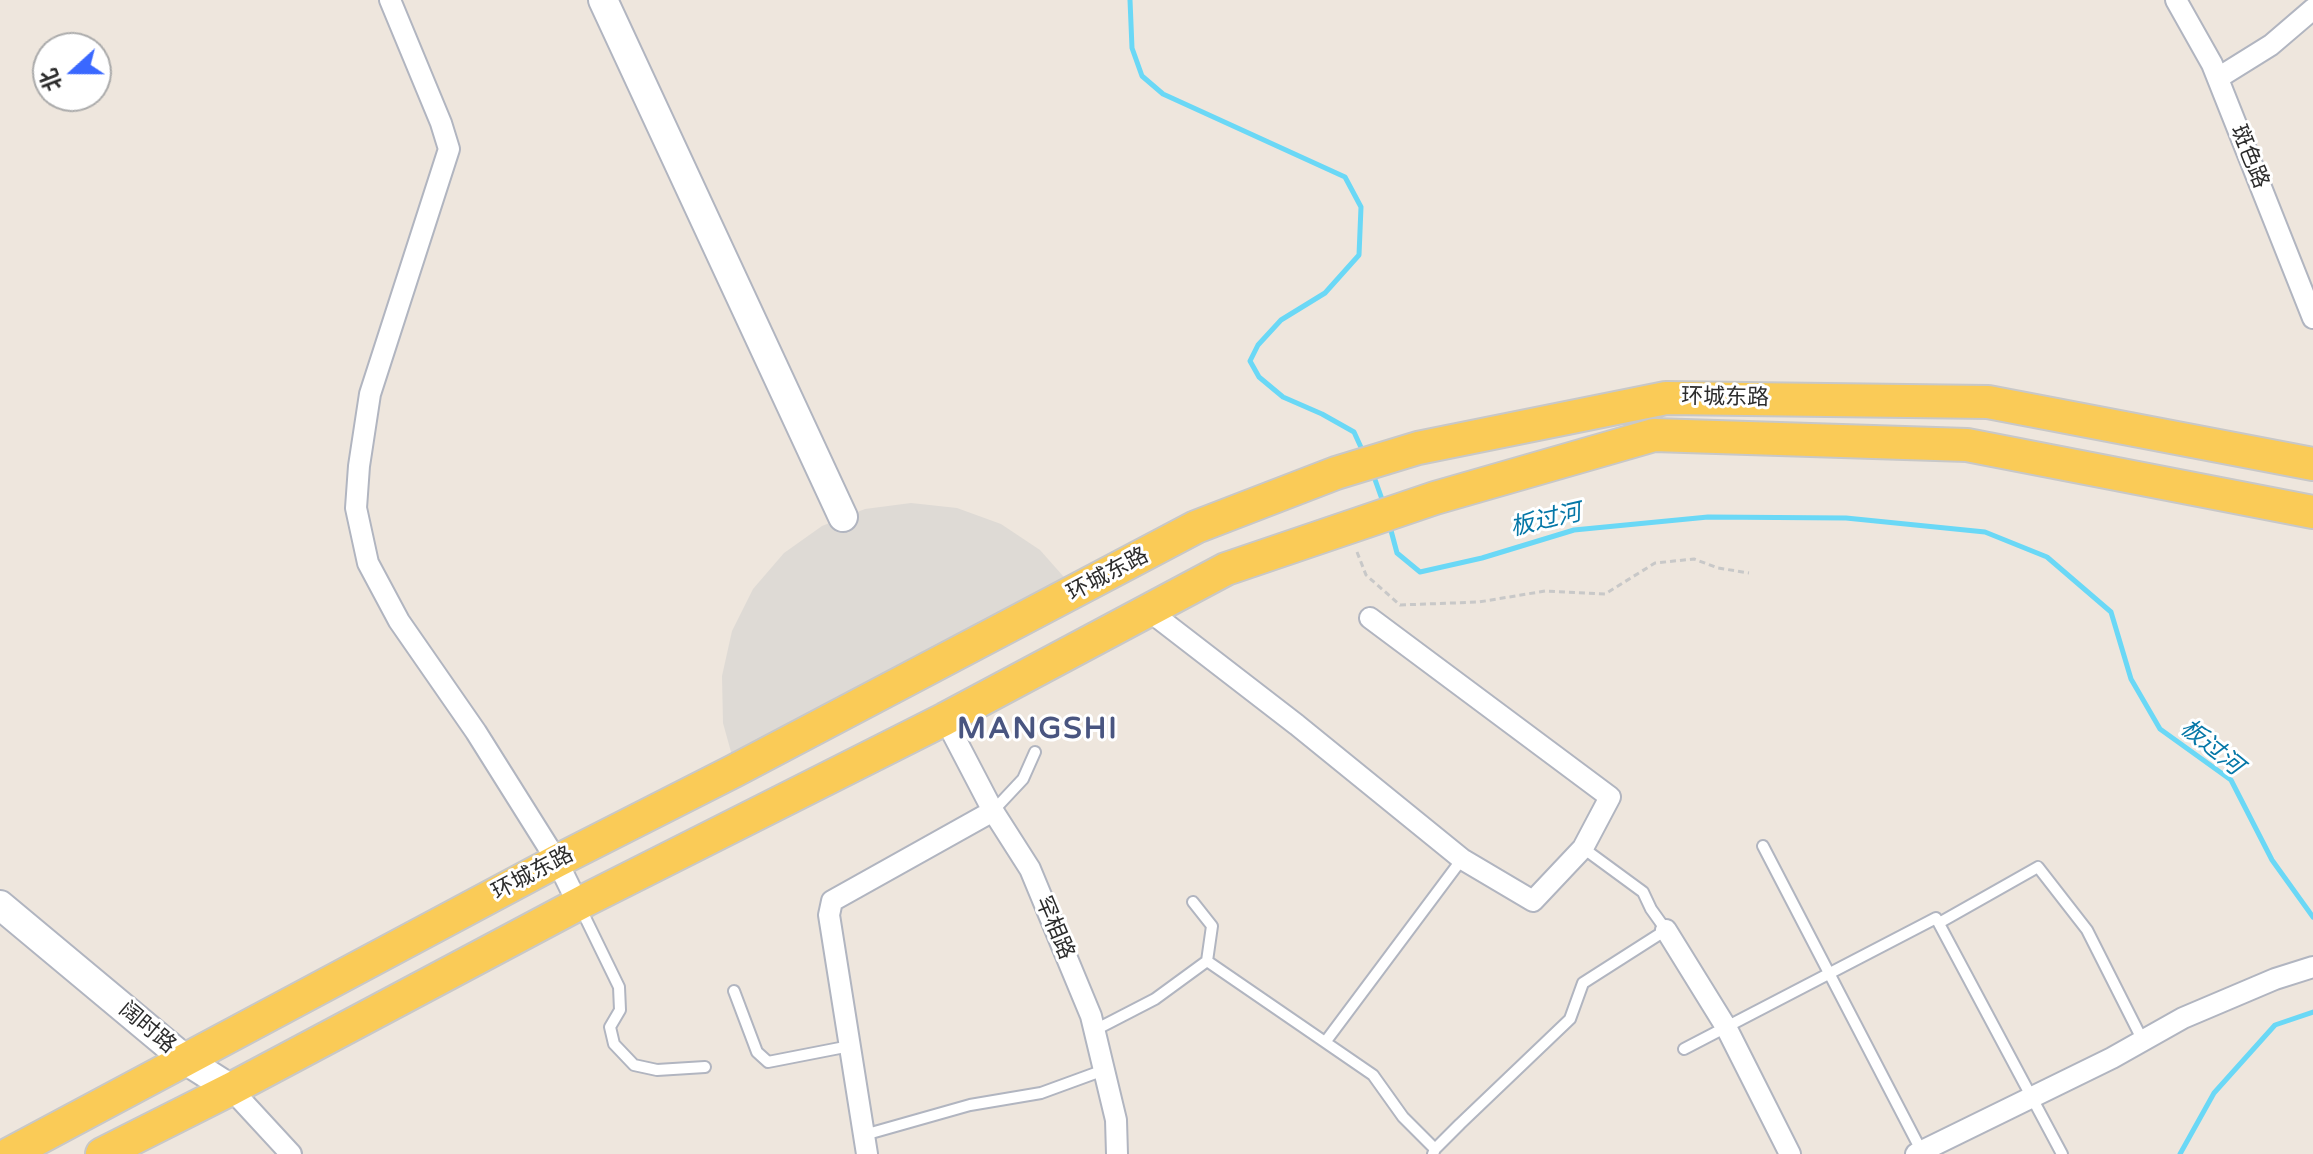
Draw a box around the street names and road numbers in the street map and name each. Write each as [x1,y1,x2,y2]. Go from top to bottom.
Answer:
street label: 斑色路 [2224,121,2274,193]
street label: 环城东路 [1681,384,1769,412]
street label: 环城东路 [1063,543,1153,607]
street label: 环城东路 [488,842,578,906]
street label: 罕相路 [1029,892,1079,964]
street label: 阔时路 [113,997,181,1059]

